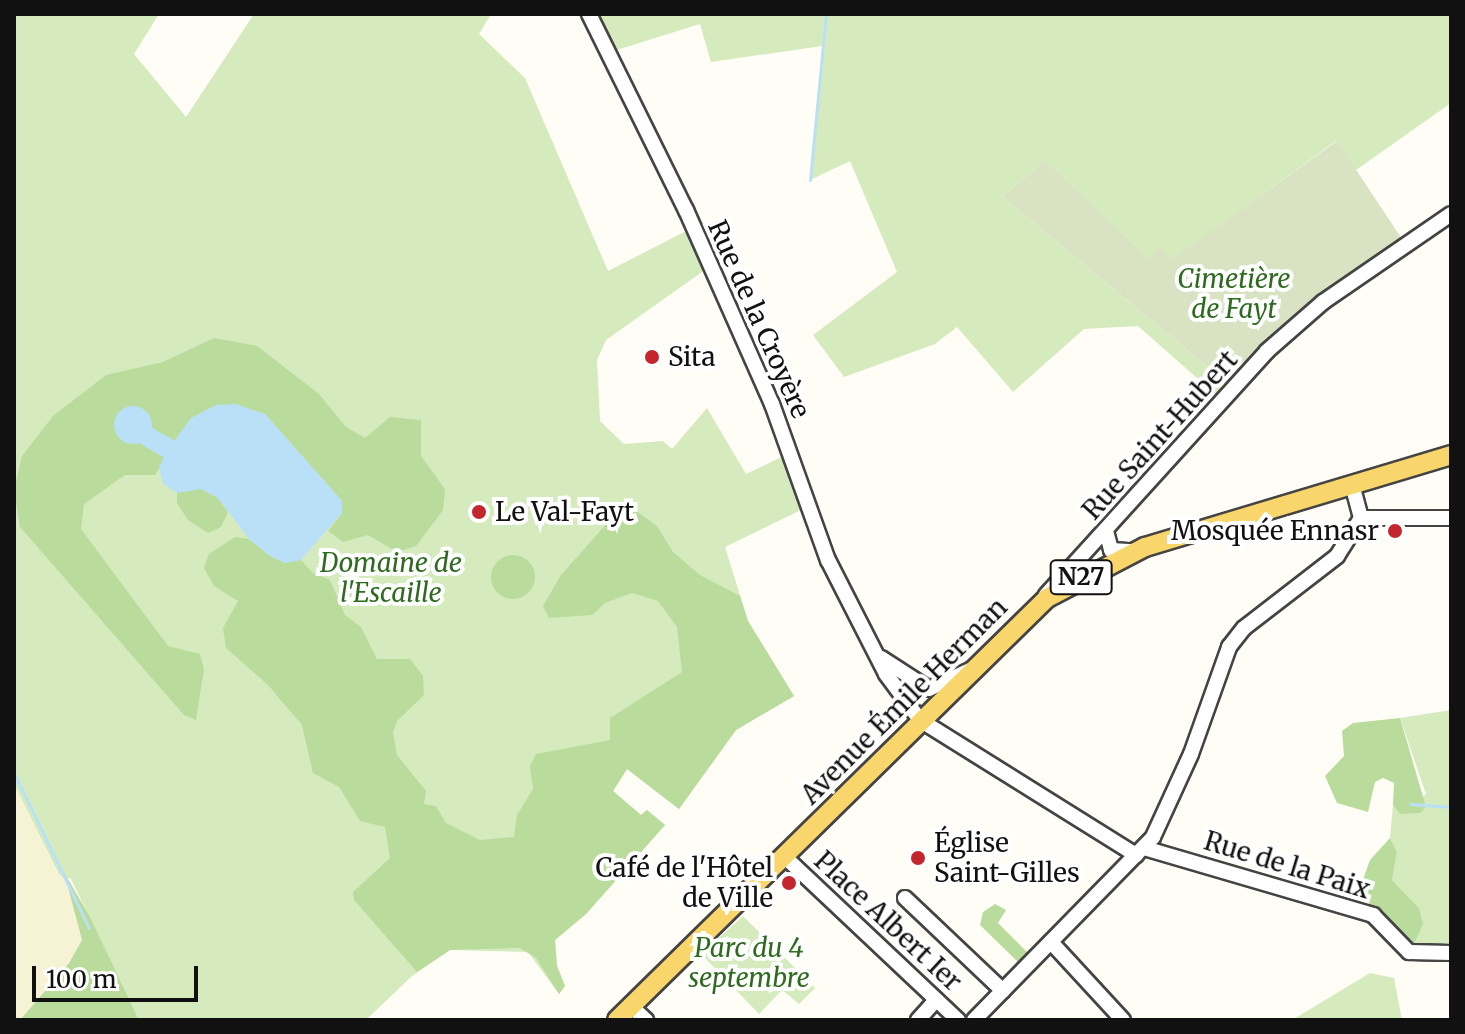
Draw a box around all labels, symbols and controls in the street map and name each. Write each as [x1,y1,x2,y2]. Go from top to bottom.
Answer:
street label: Rue de la Croyère [701,215,817,423]
park label: Cimetière de Fayt [1177,263,1291,324]
place label: Sita [668,341,715,373]
street label: Rue Saint-Hubert [1076,344,1244,526]
marker: Sita [643,348,661,366]
place label: Le Val-Fayt [495,496,634,528]
marker: Le Val-Fayt [470,503,488,521]
place label: Mosquée Ennasr [1171,515,1379,547]
marker: Mosquée Ennasr [1386,522,1404,540]
park label: Domaine de l'Escaille [320,547,462,608]
road number: N27 [1049,557,1113,597]
street label: Avenue Émile Herman [795,592,1013,810]
street label: Rue de la Paix [1200,825,1374,905]
place label: Église Saint-Gilles [934,827,1080,888]
street label: Place Albert Ier [808,845,968,997]
marker: Église Saint-Gilles [909,849,927,867]
place label: Café de l'Hôtel de Ville [595,852,773,914]
marker: Café de l'Hôtel de Ville [780,874,798,892]
park label: Parc du 4 septembre [688,932,810,994]
scale bar [36,950,202,1000]
text: 100 m [46,964,116,995]

